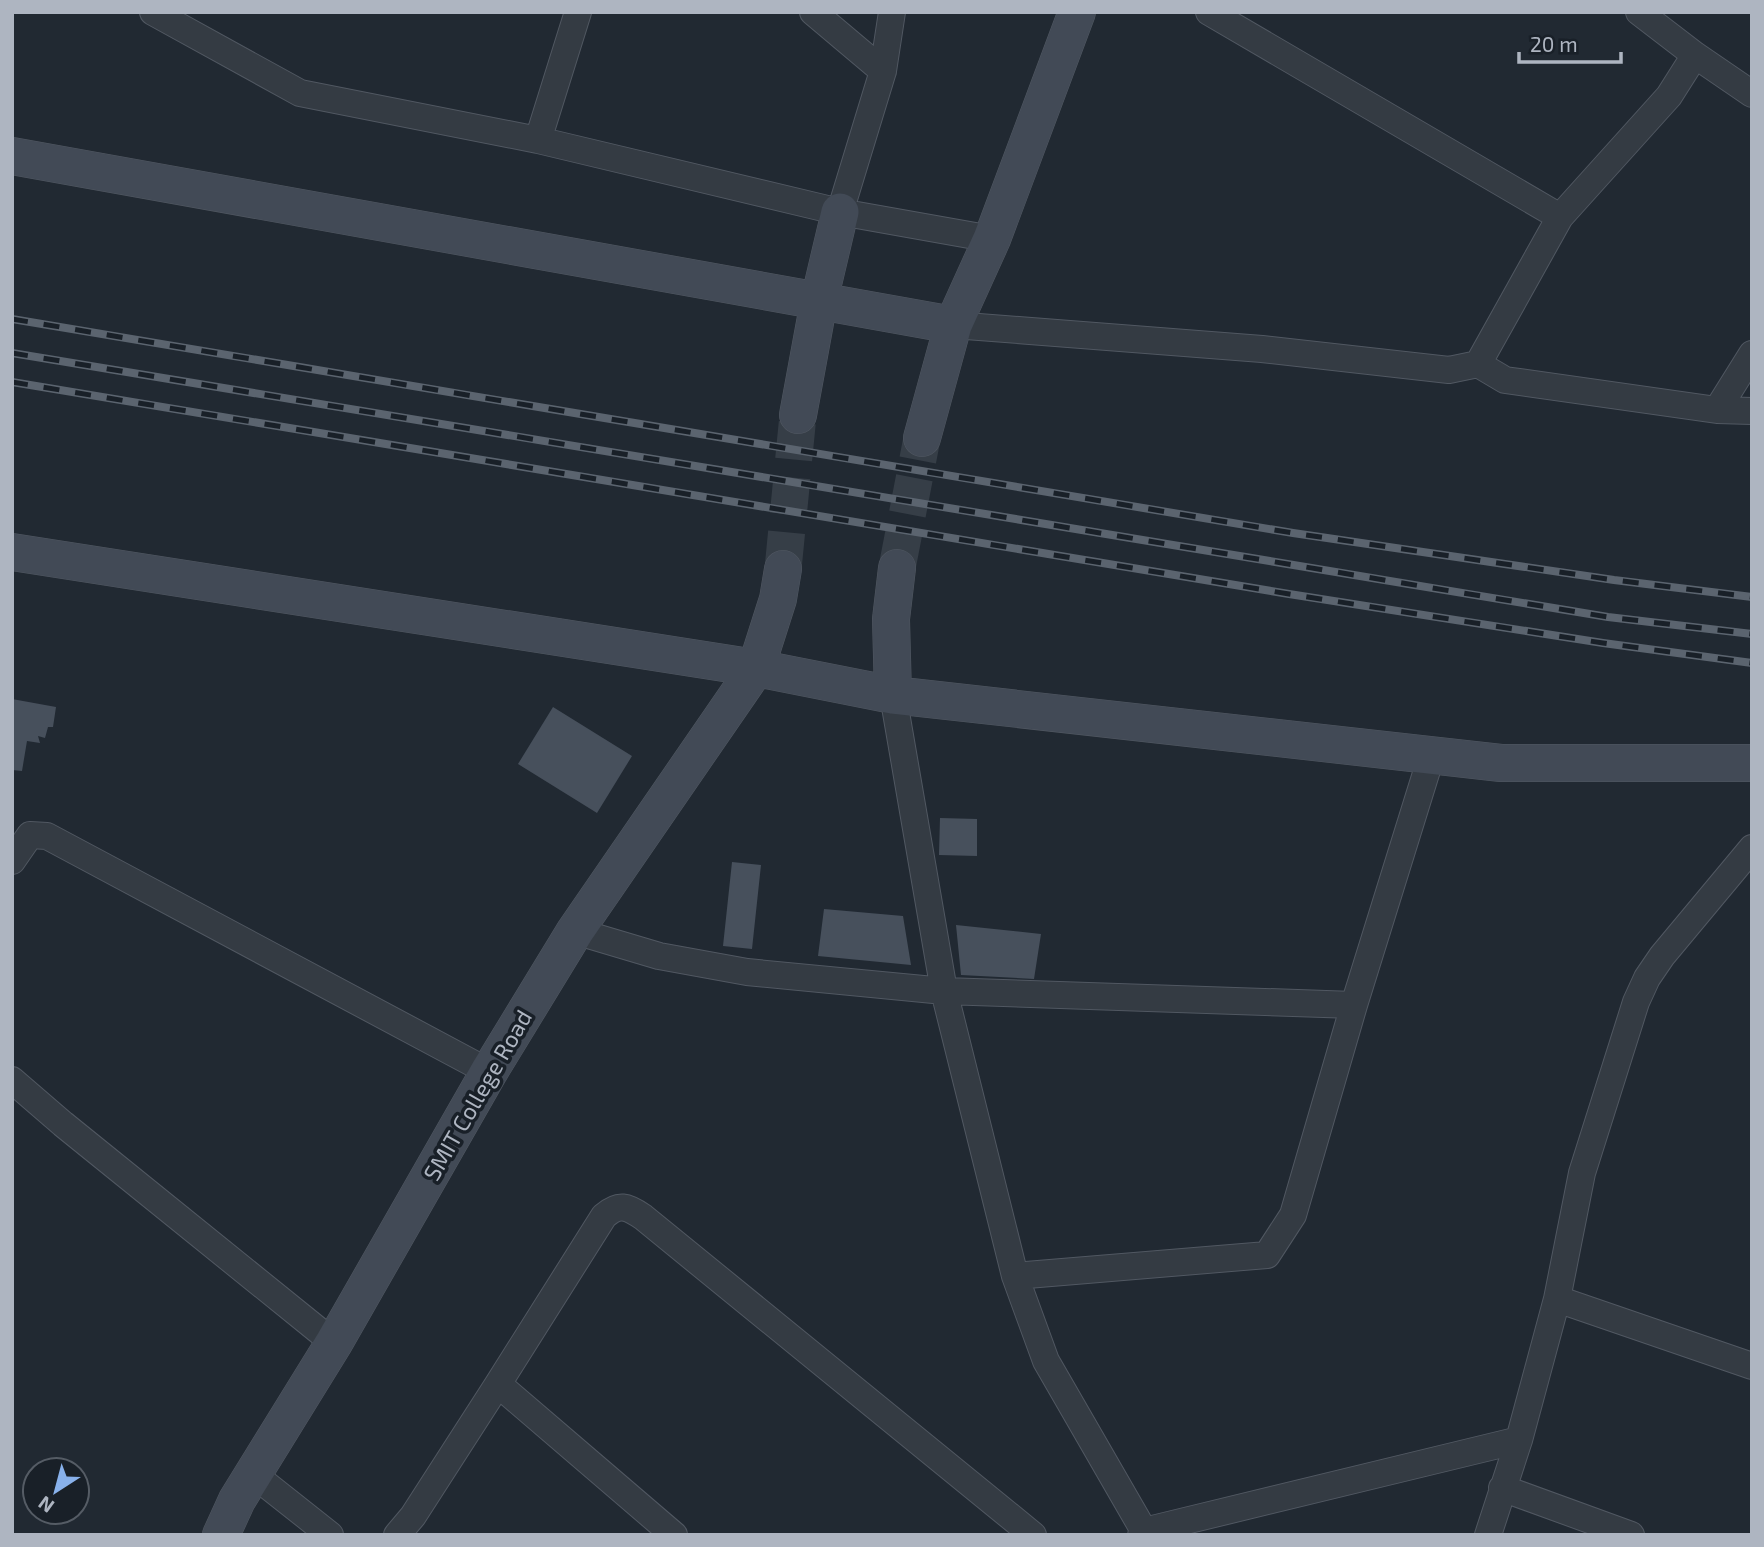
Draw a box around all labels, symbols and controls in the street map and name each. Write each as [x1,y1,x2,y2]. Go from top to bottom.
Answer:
scale bar [1519,21,1620,65]
text: 20 m [1530,31,1578,56]
street label: SMIT College Road [417,1005,537,1185]
north arrow [21,1456,91,1526]
text: N [33,1492,58,1518]

